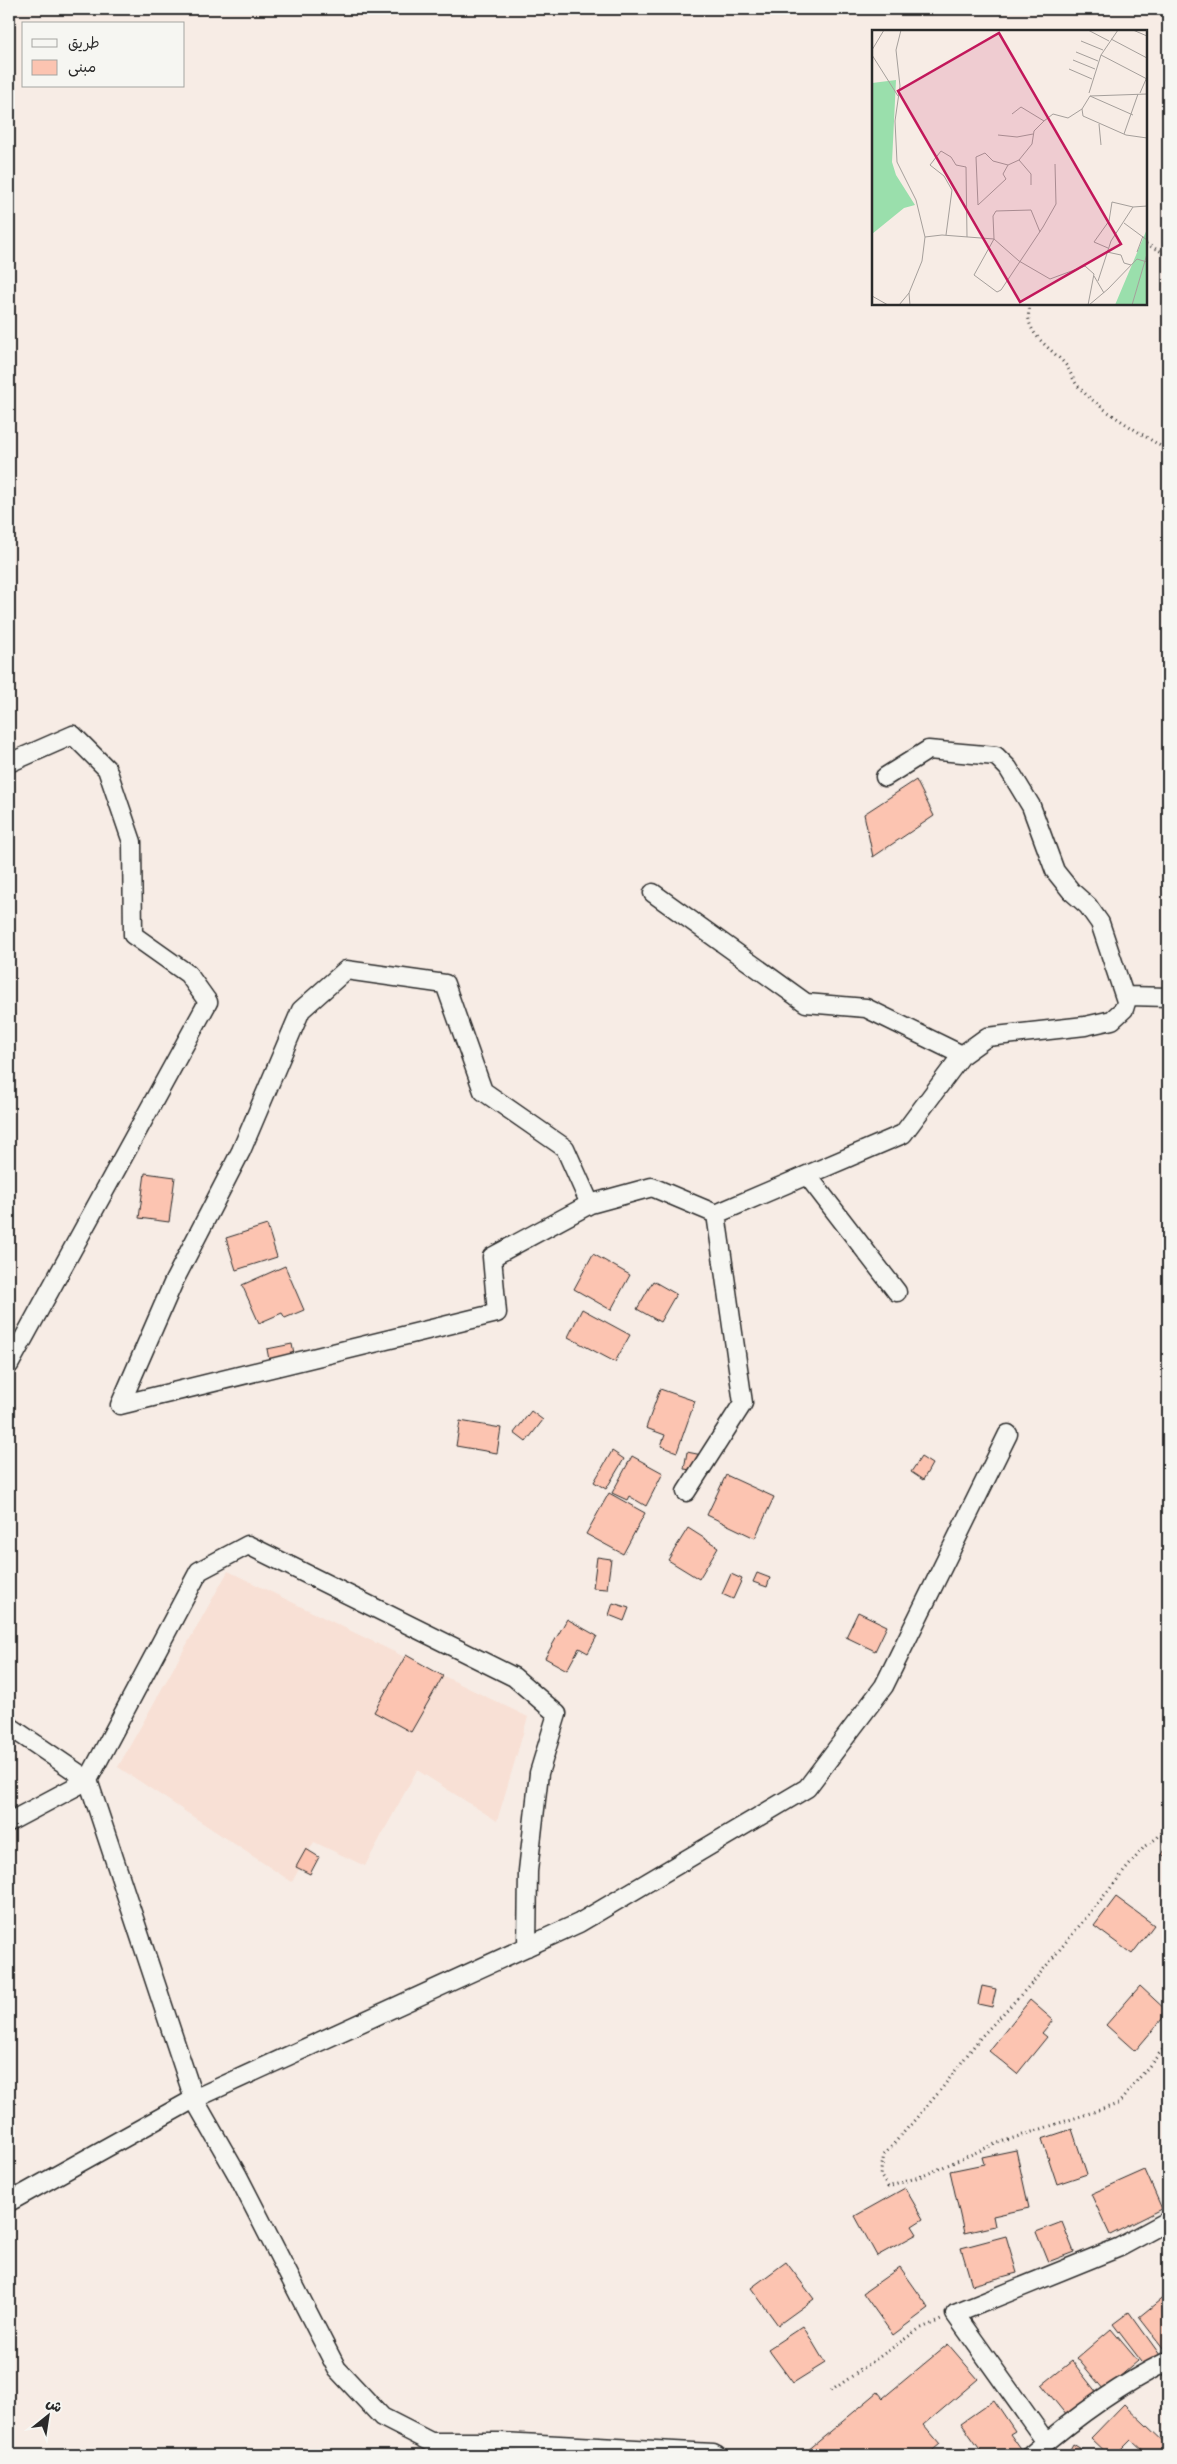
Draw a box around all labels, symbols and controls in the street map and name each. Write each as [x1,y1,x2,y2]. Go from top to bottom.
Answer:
legend [22,22,185,88]
inset map [872,30,1147,305]
text: طريق [68,34,100,54]
text: مبنى [68,58,96,78]
north arrow [22,2392,72,2442]
text: ش [43,2394,65,2417]

